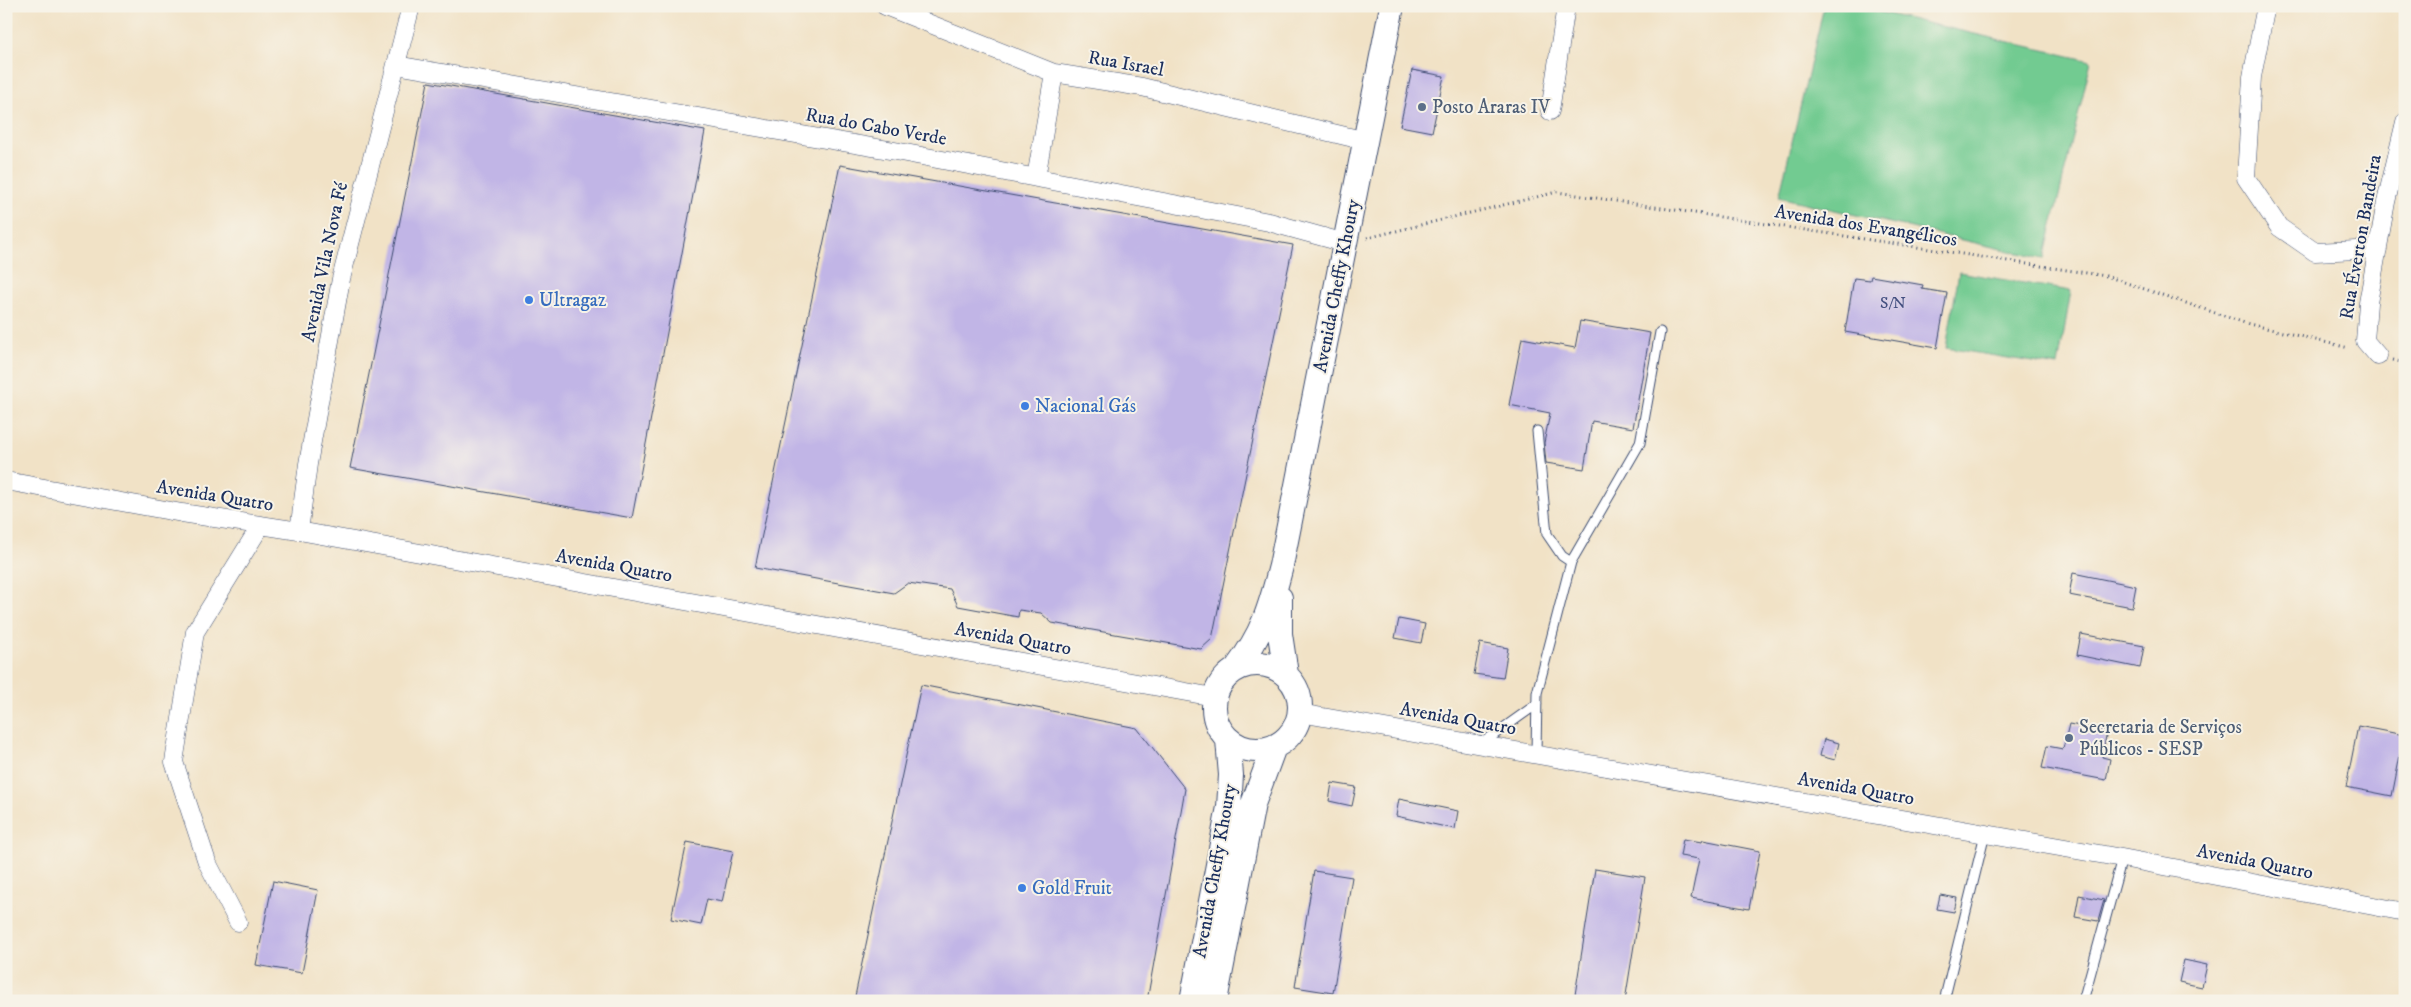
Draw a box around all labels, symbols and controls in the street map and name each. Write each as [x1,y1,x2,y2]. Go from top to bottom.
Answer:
street label: Rua Israel [1086,46,1166,82]
place label: Posto Araras IV [1432,96,1551,119]
marker: Posto Araras IV [1416,101,1428,113]
street label: Rua do Cabo Verde [804,103,948,151]
street label: Rua Éverton Bandeira [2334,153,2387,321]
street label: Avenida Vila Nova Fé [297,180,353,344]
street label: Avenida Cheffy Khoury [1309,196,1365,375]
street label: Avenida dos Evangélicos [1773,200,1959,252]
place label: Ultragaz [539,289,606,312]
house number: S/N [1880,293,1906,313]
marker: Ultragaz [523,294,535,306]
place label: Nacional Gás [1035,395,1136,418]
marker: Nacional Gás [1019,400,1031,412]
street label: Avenida Quatro [155,475,275,517]
street label: Avenida Quatro [554,544,674,588]
street label: Avenida Quatro [953,617,1073,661]
street label: Avenida Quatro [1398,697,1518,741]
place label: Secretaria de Serviços Públicos - SESP [2079,716,2242,761]
marker: Secretaria de Serviços Públicos - SESP [2063,732,2075,744]
street label: Avenida Quatro [1796,767,1916,811]
street label: Avenida Cheffy Khoury [1188,781,1242,960]
street label: Avenida Quatro [2195,839,2315,885]
place label: Gold Fruit [1032,877,1112,900]
marker: Gold Fruit [1016,882,1028,894]

